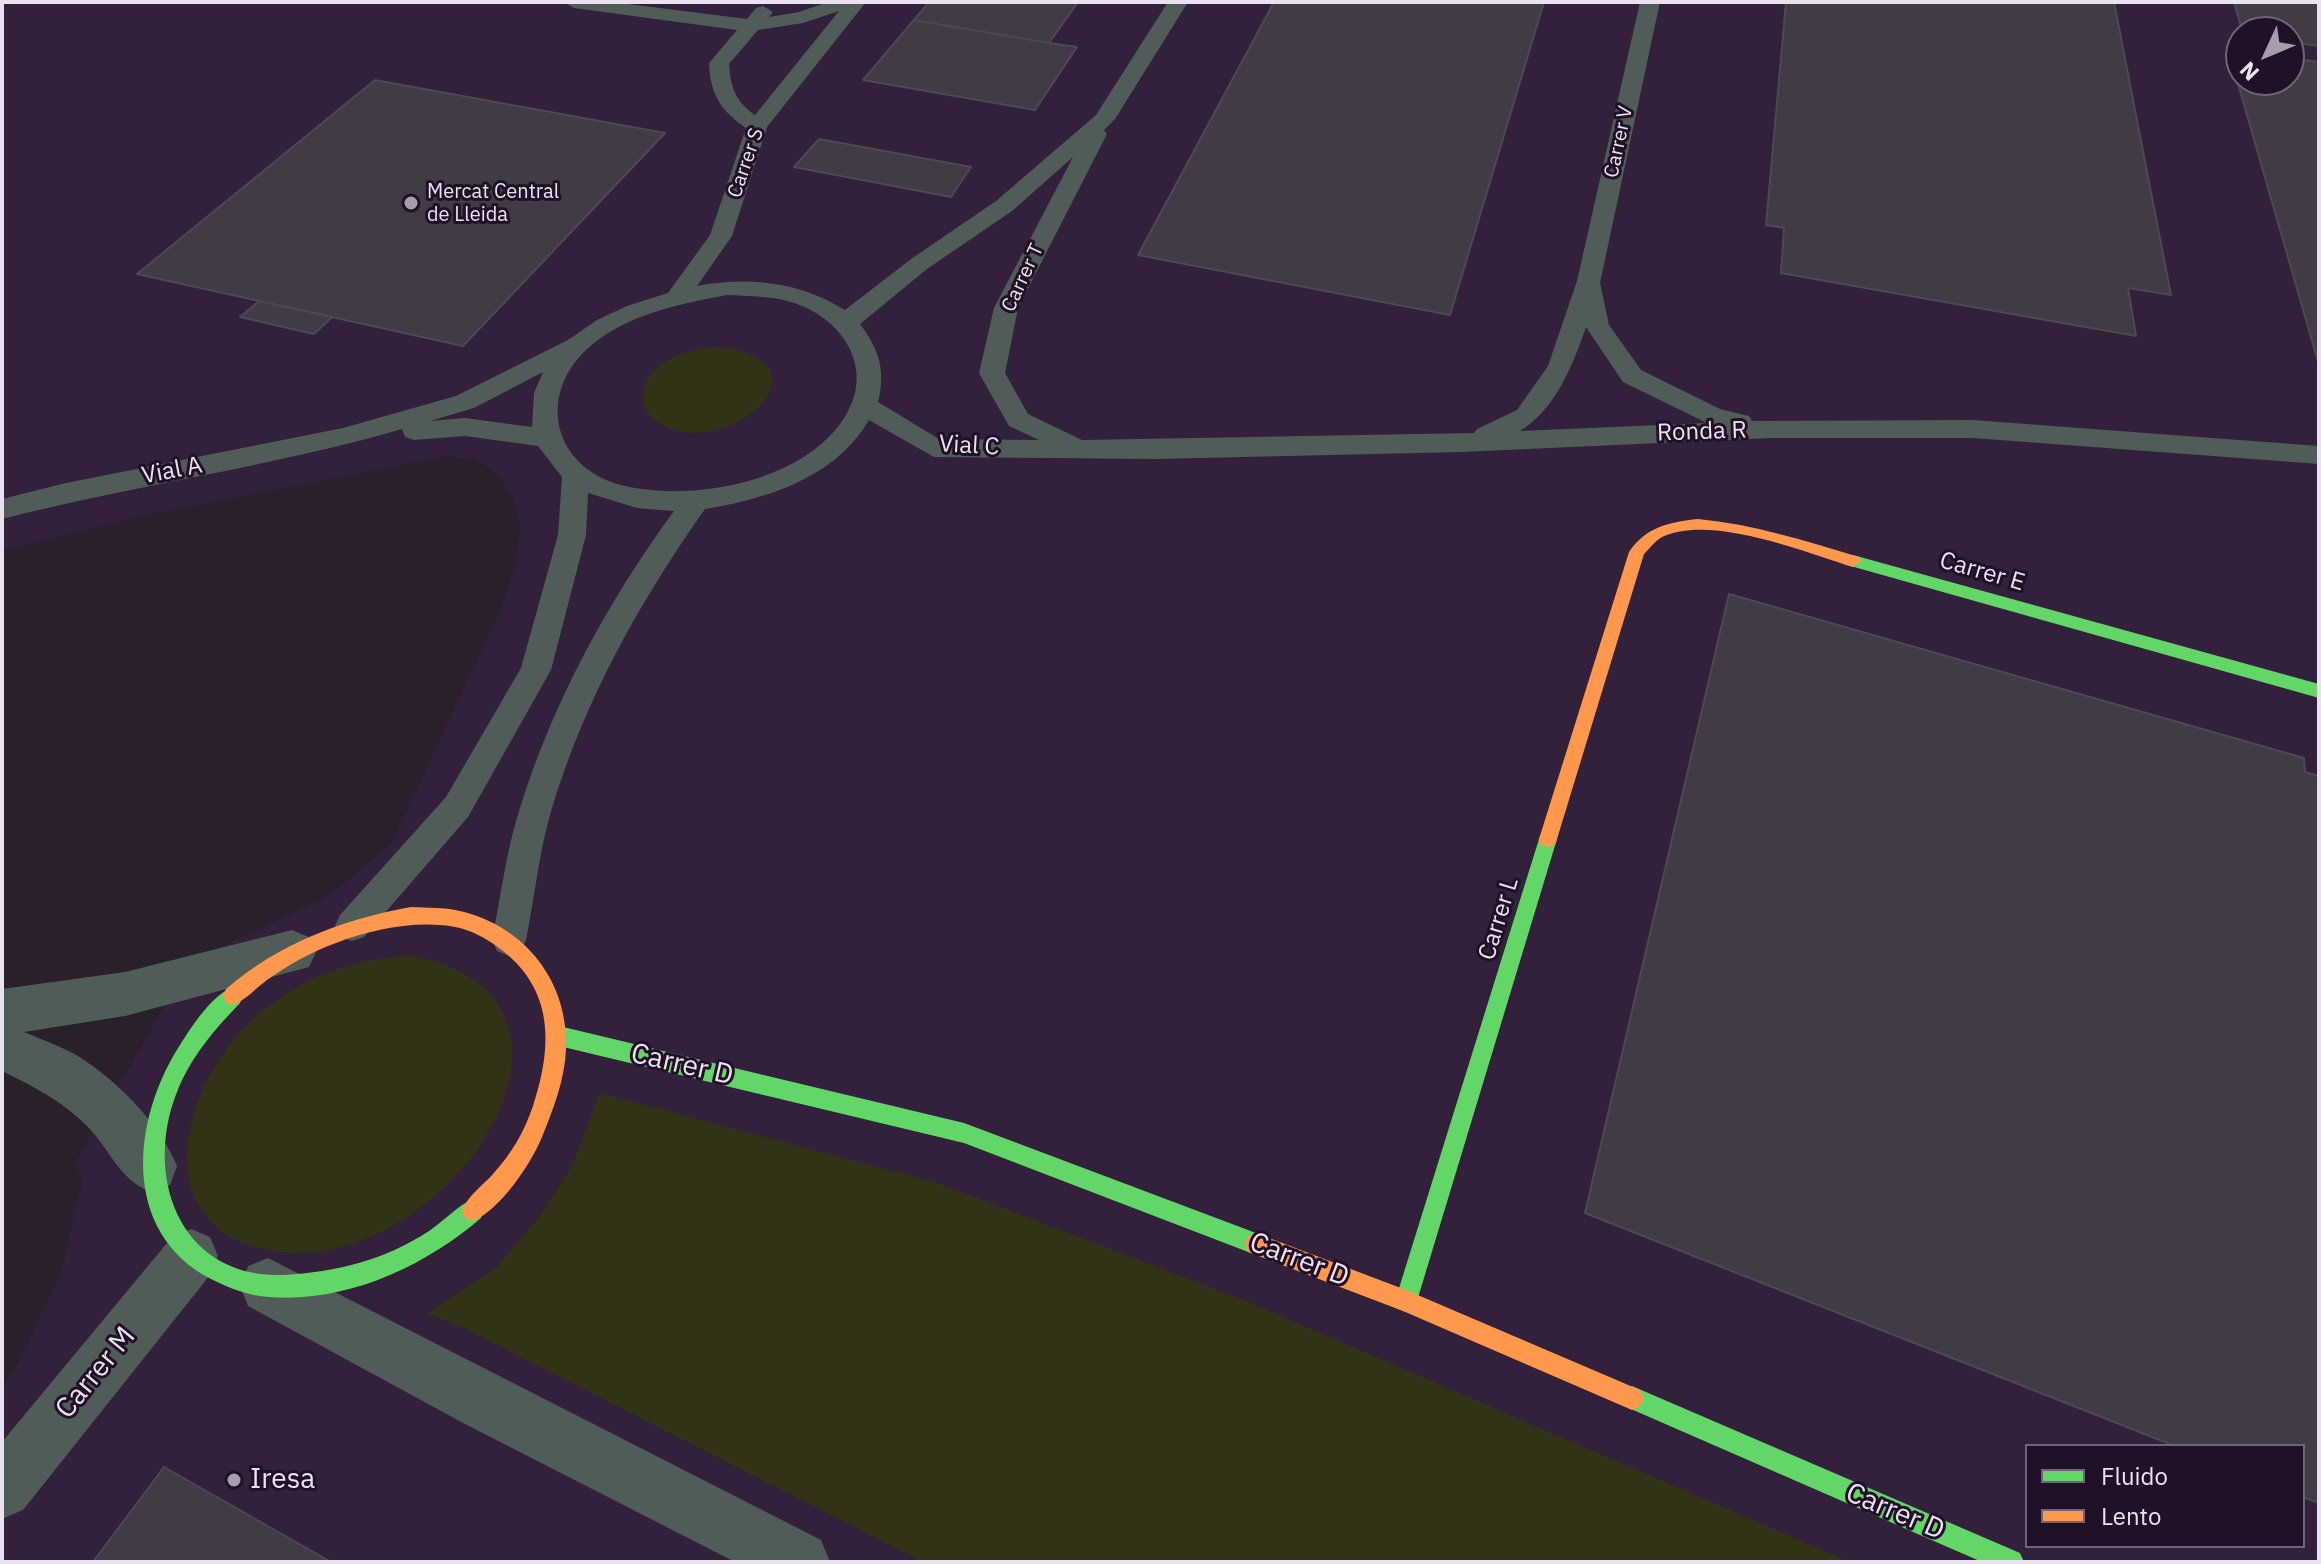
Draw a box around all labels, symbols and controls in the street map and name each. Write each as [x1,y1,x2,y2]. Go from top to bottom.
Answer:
north arrow [2225,16,2305,96]
text: N [2233,56,2265,87]
street label: Carrer V [1600,104,1638,180]
street label: Carrer S [723,125,769,201]
place label: Mercat Central de Lleida [427,180,559,227]
marker: Mercat Central de Lleida [402,194,420,212]
street label: Carrer T [997,240,1049,316]
street label: Ronda R [1657,416,1747,448]
street label: Vial C [938,430,1000,462]
street label: Vial A [139,451,205,491]
street label: Carrer E [1936,546,2028,598]
street label: Carrer L [1473,874,1525,964]
street label: Carrer D [628,1037,736,1093]
street label: Carrer D [1245,1226,1353,1294]
street label: Carrer M [49,1321,143,1425]
legend [2025,1444,2305,1548]
text: Fluido [2101,1460,2168,1492]
place label: Iresa [250,1463,315,1497]
marker: Iresa [225,1471,243,1489]
street label: Carrer D [1841,1476,1949,1548]
text: Lento [2101,1500,2161,1532]

